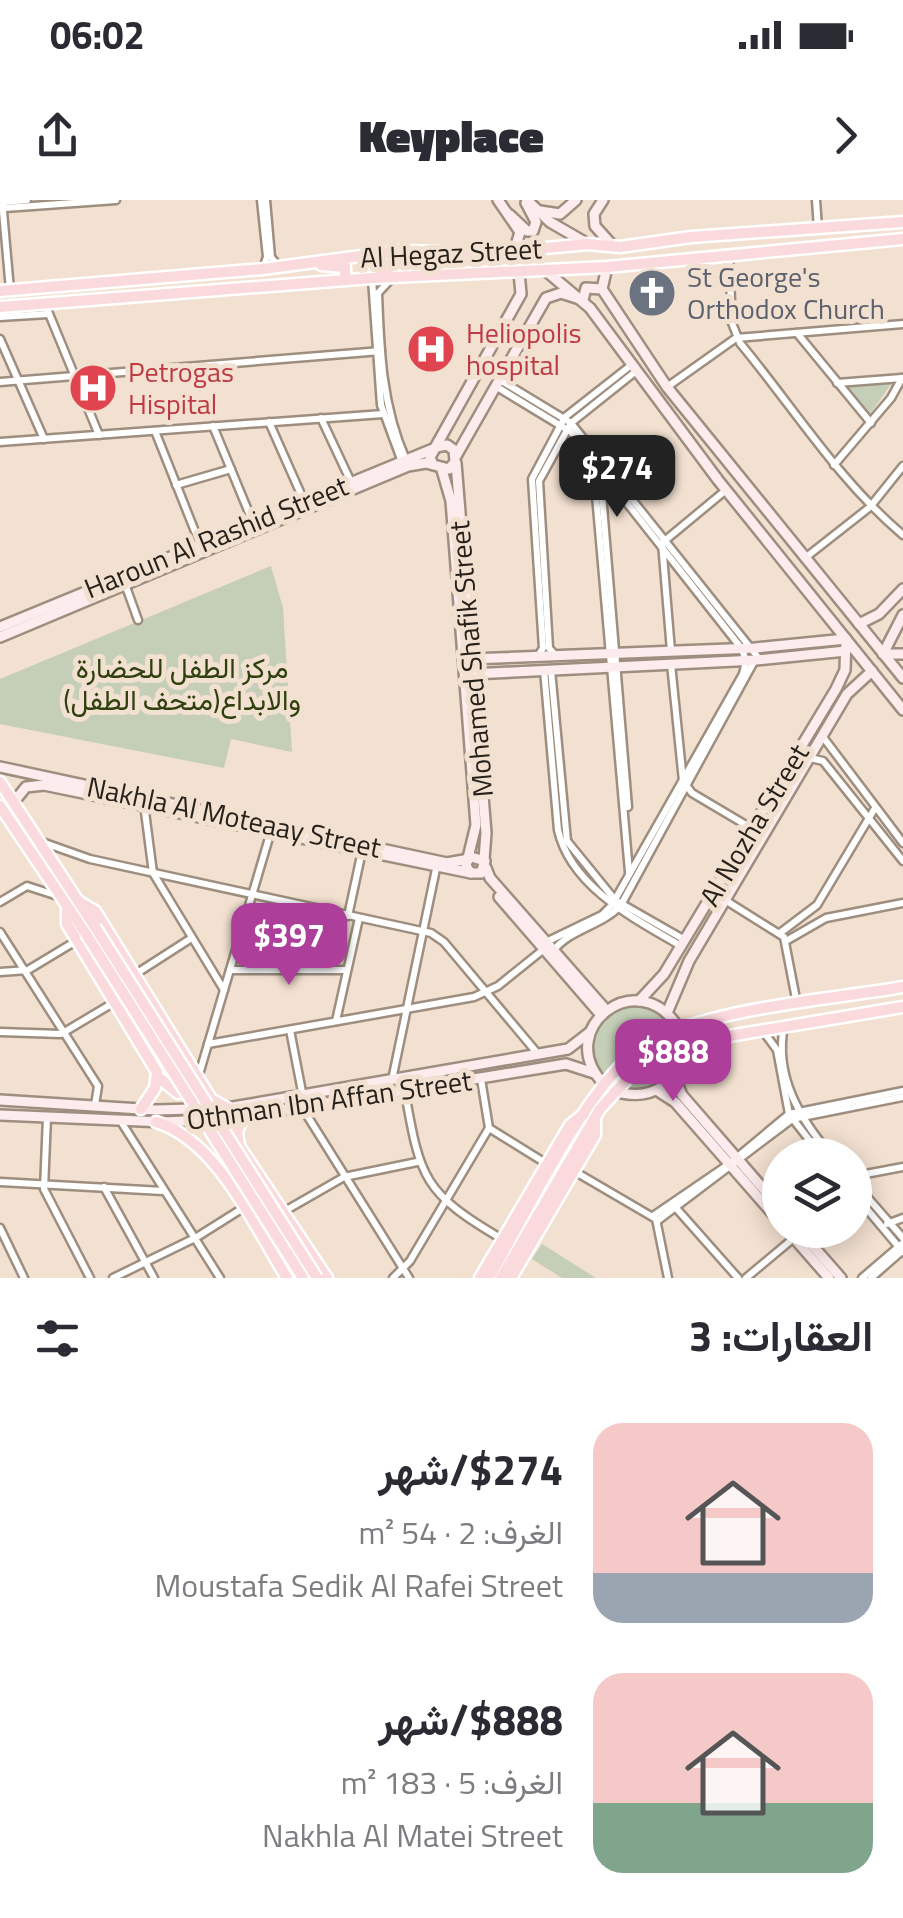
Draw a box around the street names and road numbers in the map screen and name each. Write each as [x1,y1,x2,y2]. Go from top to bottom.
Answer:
street label: Al Hegaz Street [359,226,543,279]
street label: Haroun Al Rashid Street [77,464,354,609]
street label: Mohamed Shafik Street [437,519,504,799]
street label: Al Nozha Street [688,735,819,914]
street label: Nakhla Al Moteaay Street [83,764,385,869]
street label: Othman Ibn Affan Street [184,1058,474,1141]

